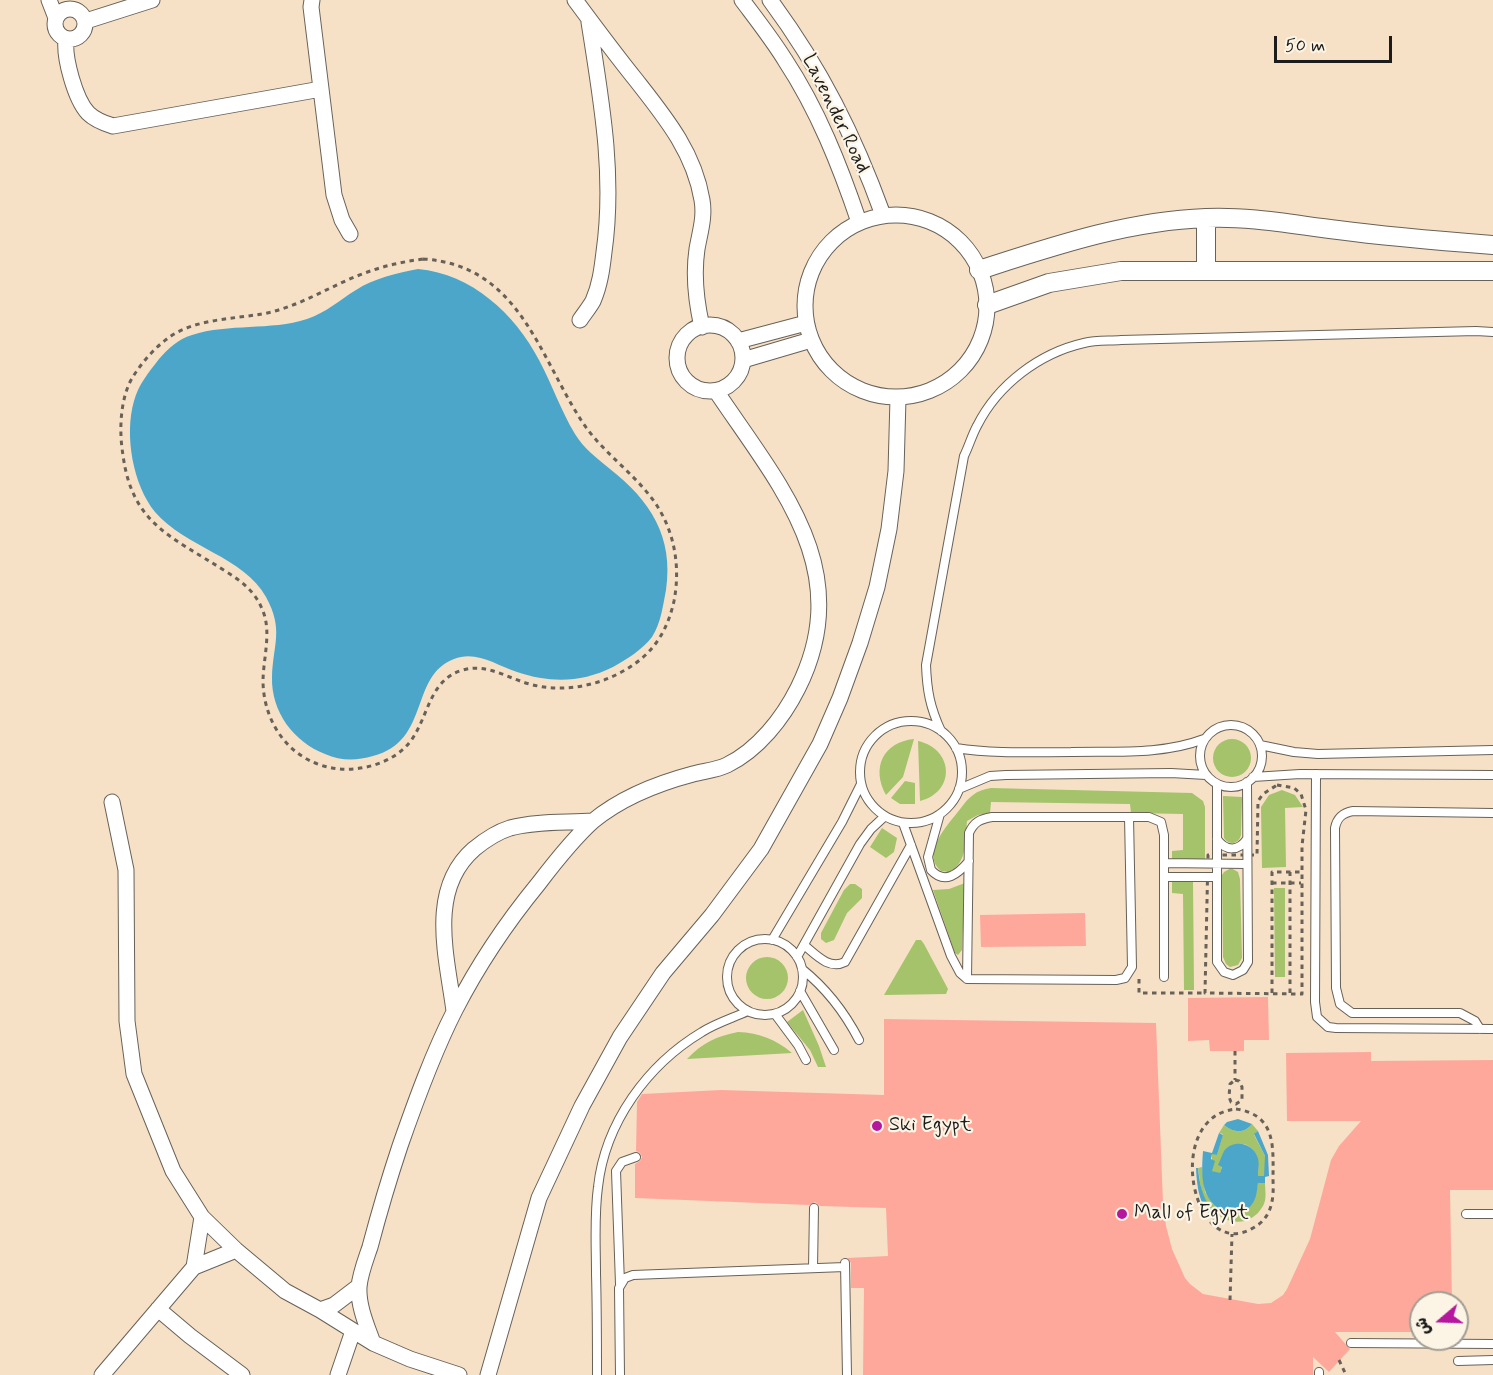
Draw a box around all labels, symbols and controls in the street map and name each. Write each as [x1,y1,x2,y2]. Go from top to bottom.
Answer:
scale bar [1277,24,1396,62]
text: 50 m [1285,34,1325,58]
street label: Lavender Road [796,51,874,177]
place label: Ski Egypt [889,1114,971,1138]
marker: Ski Egypt [870,1119,884,1133]
place label: Mall of Egypt [1134,1202,1249,1226]
marker: Mall of Egypt [1115,1207,1129,1221]
north arrow [1409,1291,1469,1351]
text: ش [1411,1315,1436,1338]

